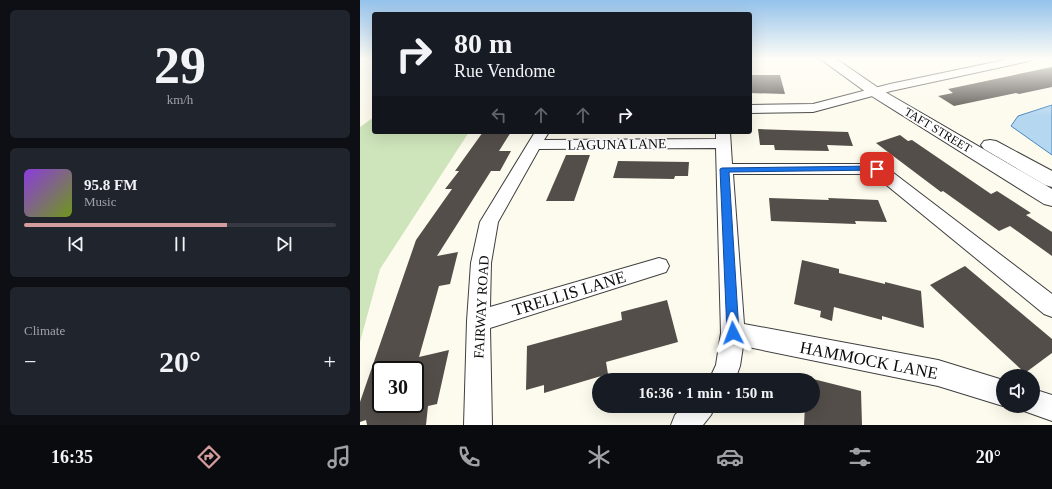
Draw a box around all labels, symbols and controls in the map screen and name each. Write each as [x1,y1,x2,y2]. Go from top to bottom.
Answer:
icon: right [388,28,440,80]
text: 80 m [454,28,512,59]
text: 29 [154,37,206,94]
text: Rue Vendome [454,61,555,81]
text: km/h [167,92,193,107]
icon: left [488,104,510,126]
icon: ahead [530,104,552,126]
icon: ahead [572,104,594,126]
icon: right [614,104,636,126]
street label: TAFT STREET [902,104,975,156]
street label: LAGUNA LANE [567,136,667,153]
pin [860,152,894,186]
icon: arrive [866,158,888,180]
text: 95.8 FM [84,177,137,193]
text: Music [84,194,117,209]
icon: previous [65,233,87,255]
icon: pause [169,233,191,255]
icon: next [273,233,295,255]
street label: FAIRWAY ROAD [471,255,492,359]
street label: TRELLIS LANE [510,267,628,320]
position arrow [712,312,754,354]
text: Climate [24,323,65,338]
street label: HAMMOCK LANE [798,338,940,383]
text: 20° [159,345,201,378]
text: − [24,349,36,374]
text: + [324,349,336,374]
speed limit sign: 30 [372,361,424,413]
map controls [996,369,1040,413]
button: sound [996,369,1040,413]
text: 16:36 · 1 min · 150 m [639,385,774,401]
icon: directions [195,443,223,471]
icon: music [325,443,353,471]
icon: phone [455,443,483,471]
icon: climate [585,443,613,471]
icon: car [716,443,744,471]
icon: filters [846,443,874,471]
text: 16:35 [51,447,93,467]
text: 20° [976,447,1001,467]

